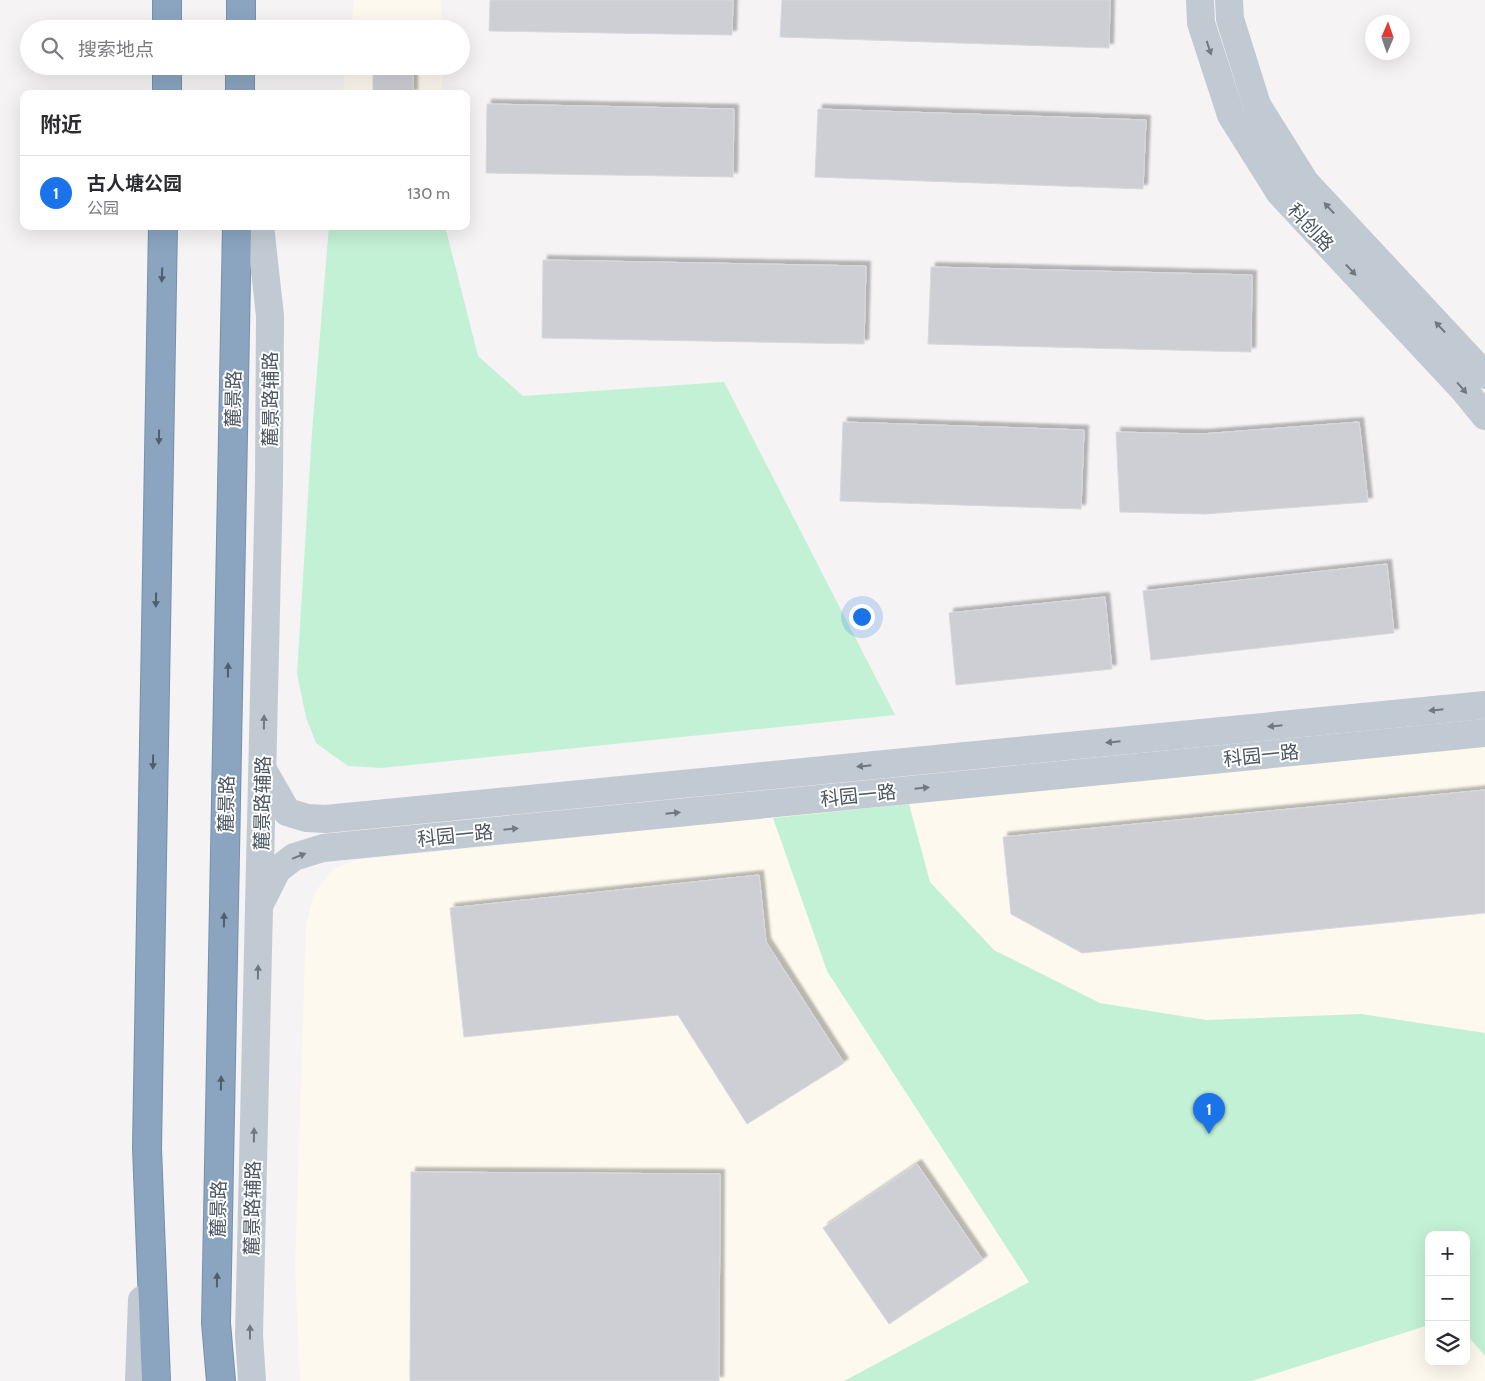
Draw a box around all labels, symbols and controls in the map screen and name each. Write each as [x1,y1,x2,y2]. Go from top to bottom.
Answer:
north arrow [1365,15,1410,60]
search box [20,20,470,75]
icon: search [38,34,66,62]
text: 搜索地点 [78,38,154,61]
one-way arrow [1206,40,1213,55]
text: 附近 [40,112,82,137]
text: 古人塘公园 [87,172,182,195]
text: 1 [53,184,59,203]
text: 130 m [407,184,450,203]
text: 公园 [87,199,119,218]
street label: 科创路 [1283,199,1338,256]
one-way arrow [1323,202,1335,214]
one-way arrow [1345,263,1357,275]
one-way arrow [158,267,166,283]
one-way arrow [1434,321,1446,333]
street label: 麓景路辅路 [259,351,282,447]
street label: 麓景路 [222,370,245,428]
one-way arrow [1456,382,1467,394]
one-way arrow [155,430,163,446]
one-way arrow [152,592,160,608]
your location [849,604,875,630]
one-way arrow [224,662,232,678]
one-way arrow [1428,706,1444,714]
one-way arrow [260,714,268,730]
one-way arrow [1266,722,1282,730]
one-way arrow [1105,738,1121,746]
street label: 科园一路 [1222,740,1300,771]
one-way arrow [149,755,157,771]
street label: 麓景路辅路 [250,755,275,851]
one-way arrow [856,762,872,770]
street label: 麓景路 [215,775,238,833]
street label: 科园一路 [819,780,897,811]
one-way arrow [914,784,930,792]
one-way arrow [665,809,681,817]
street label: 科园一路 [416,820,494,851]
one-way arrow [503,825,519,833]
one-way arrow [292,852,307,860]
one-way arrow [220,912,228,928]
one-way arrow [254,964,262,980]
one-way arrow [217,1074,225,1090]
pin: 1 [1193,1093,1225,1134]
one-way arrow [250,1127,258,1143]
street label: 麓景路辅路 [240,1160,265,1256]
street label: 麓景路 [207,1180,230,1238]
map controls [1425,1231,1470,1366]
button: + [1425,1231,1470,1276]
one-way arrow [213,1272,221,1288]
button: − [1425,1276,1470,1321]
button: layers [1425,1321,1470,1366]
one-way arrow [246,1324,254,1340]

